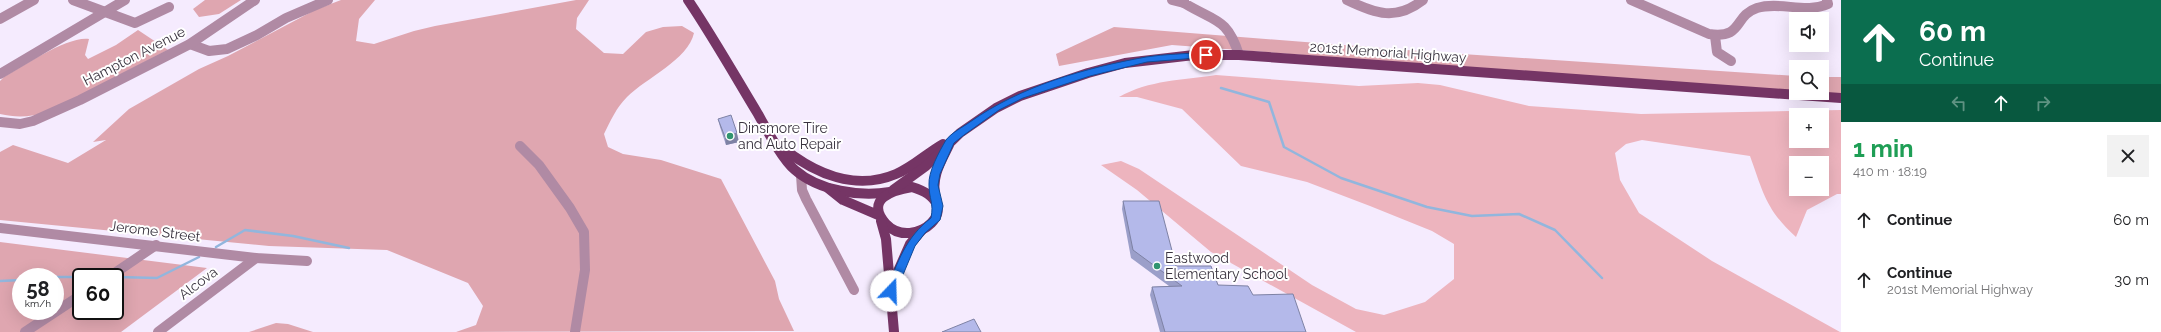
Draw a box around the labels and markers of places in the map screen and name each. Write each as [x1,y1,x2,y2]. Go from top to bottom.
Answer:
pin [1189,38,1223,72]
place label: Dinsmore Tire and Auto Repair [738,120,841,152]
marker: Dinsmore Tire and Auto Repair [725,131,735,141]
place label: Eastwood Elementary School [1165,250,1288,282]
marker: Eastwood Elementary School [1152,261,1162,271]

